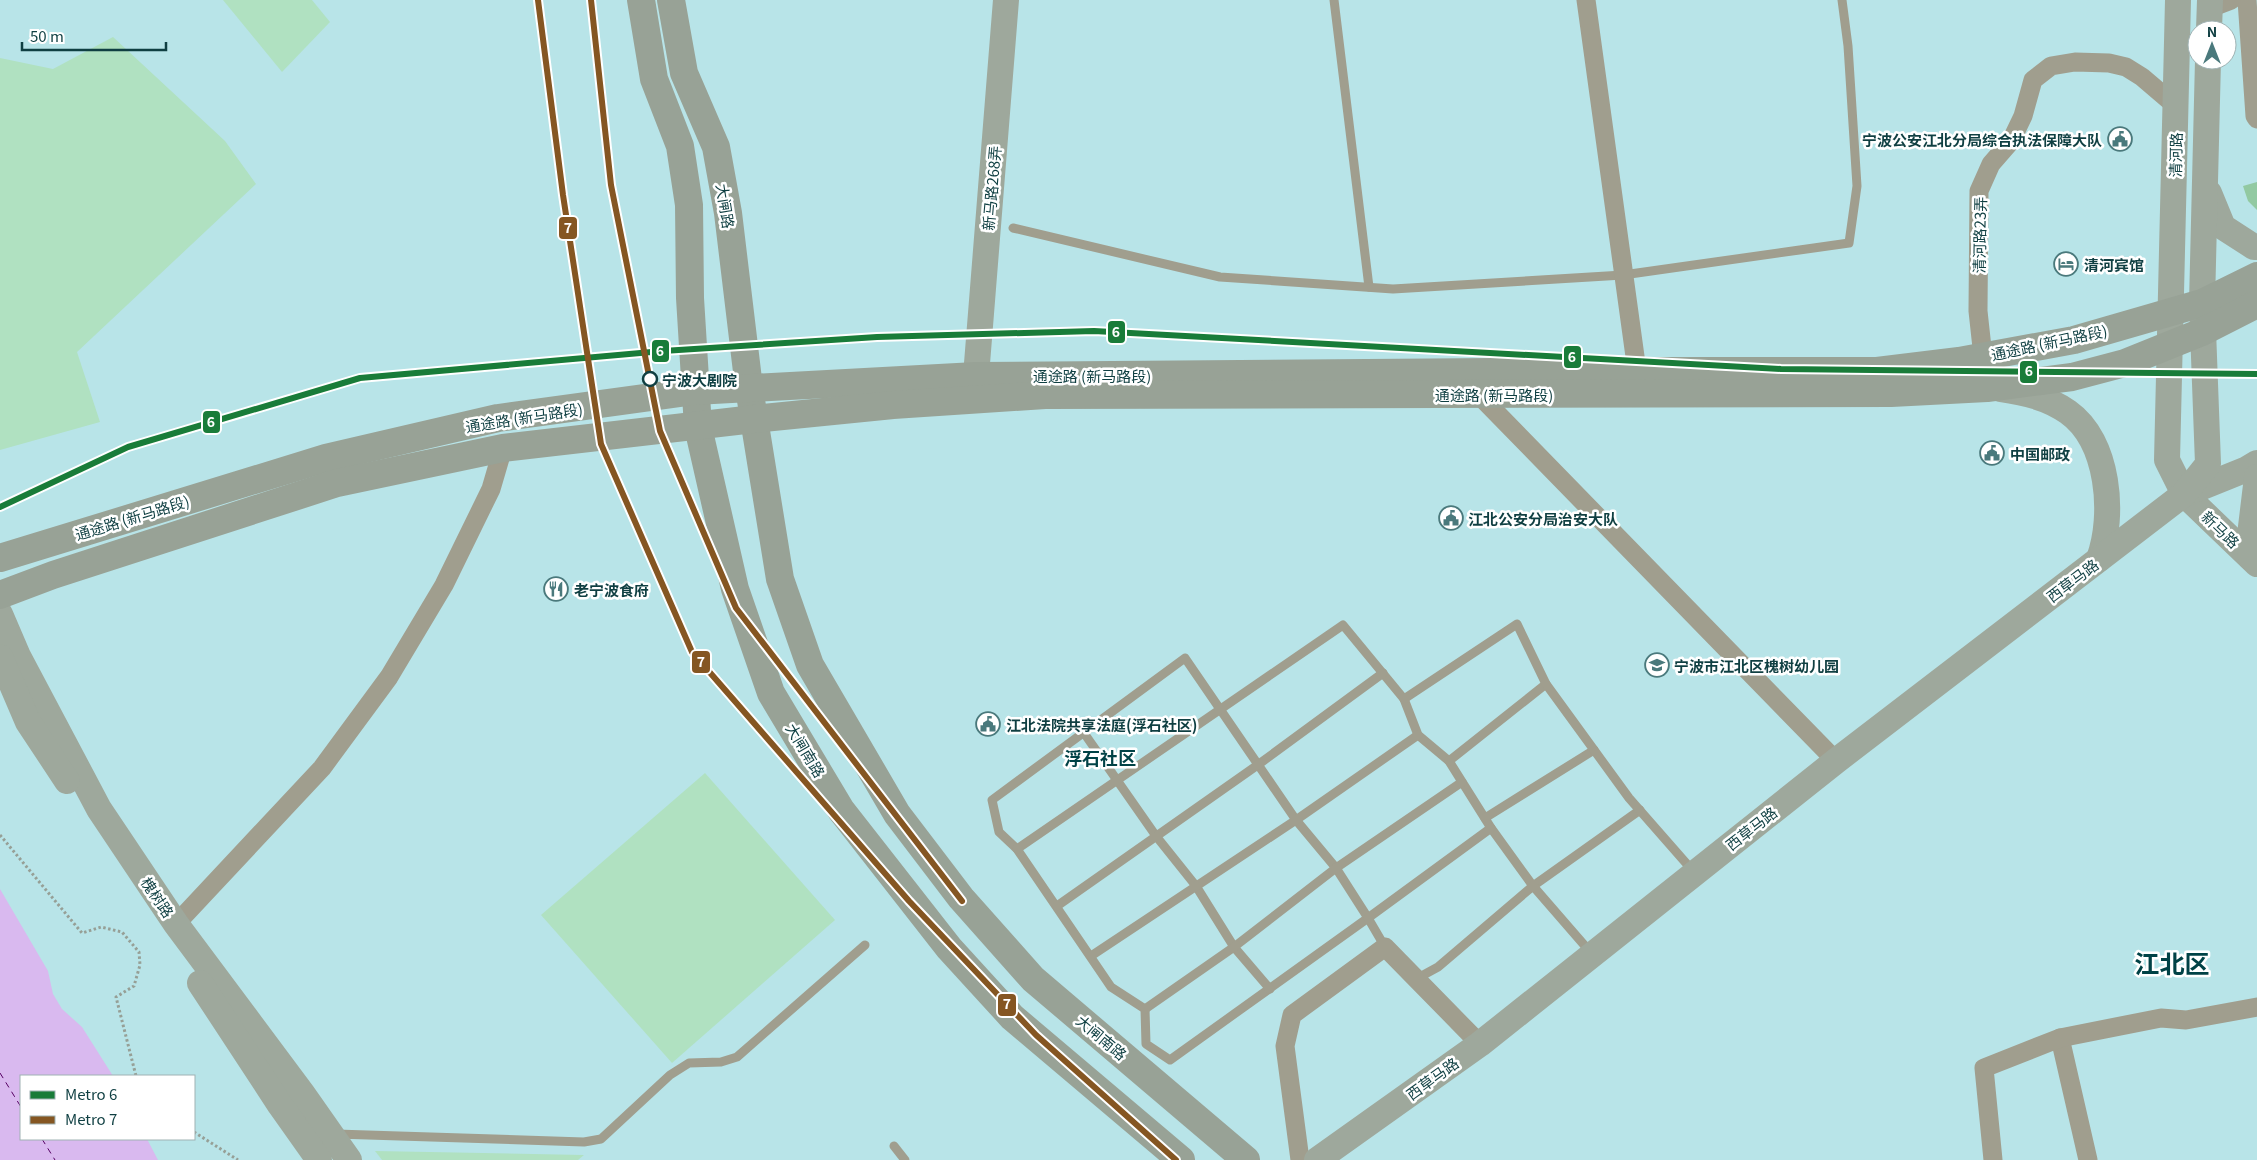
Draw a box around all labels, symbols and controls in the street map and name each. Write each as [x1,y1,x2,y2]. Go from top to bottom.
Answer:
scale bar [22,20,166,52]
north arrow [2187,20,2237,70]
text: N [2207,21,2217,41]
text: 50 m [30,25,64,46]
public building icon: 宁波公安江北分局综合执法保障大队 [2107,126,2133,152]
place label: 宁波公安江北分局综合执法保障大队 [1862,129,2102,150]
street label: 清河路 [2164,132,2186,178]
street label: 新马路268弄 [977,145,1005,231]
street label: 大闸路 [712,182,740,230]
street label: 清河路23弄 [1968,196,1990,274]
line badge: 7 [558,216,578,240]
text: 7 [564,217,572,237]
hotel icon: 清河宾馆 [2053,251,2079,277]
place label: 清河宾馆 [2084,254,2144,275]
street label: 通途路 (新马路段) [1989,319,2109,365]
line badge: 6 [1107,320,1126,344]
text: 6 [1112,321,1120,341]
line badge: 6 [651,339,670,363]
text: 6 [656,340,664,360]
line badge: 6 [1563,345,1582,369]
text: 6 [1568,346,1576,366]
line badge: 6 [2019,360,2038,384]
text: 6 [2025,360,2033,380]
street label: 通途路 (新马路段) [1033,365,1151,386]
place label: 宁波大剧院 [662,369,737,390]
marker: 宁波大剧院 [642,371,658,387]
street label: 通途路 (新马路段) [1435,384,1553,405]
street label: 通途路 (新马路段) [464,397,584,437]
line badge: 6 [202,410,221,434]
text: 6 [207,411,215,431]
public building icon: 中国邮政 [1979,440,2005,466]
place label: 中国邮政 [2010,443,2070,464]
street label: 通途路 (新马路段) [72,490,192,544]
public building icon: 江北公安分局治安大队 [1438,505,1464,531]
street label: 新马路 [2198,506,2244,552]
place label: 江北公安分局治安大队 [1468,508,1618,529]
street label: 西草马路 [2042,554,2102,606]
restaurant icon: 老宁波食府 [543,576,569,602]
place label: 老宁波食府 [574,579,649,600]
line badge: 7 [691,650,711,674]
text: 7 [697,651,705,671]
school or university icon: 宁波市江北区槐树幼儿园 [1644,652,1670,678]
place label: 宁波市江北区槐树幼儿园 [1674,655,1839,676]
public building icon: 江北法院共享法庭(浮石社区) [975,711,1001,737]
place label: 江北法院共享法庭(浮石社区) [1006,714,1197,735]
street label: 大闸南路 [782,719,830,781]
district label: 浮石社区 [1064,744,1136,770]
street label: 西草马路 [1721,801,1781,855]
street label: 槐树路 [137,872,179,922]
district label: 江北区 [2134,944,2210,980]
line badge: 7 [997,993,1017,1017]
text: 7 [1003,993,1011,1013]
street label: 大闸南路 [1072,1010,1132,1064]
street label: 西草马路 [1402,1052,1462,1104]
legend [20,1075,195,1140]
text: Metro 6 [65,1083,117,1104]
text: Metro 7 [65,1108,117,1129]

